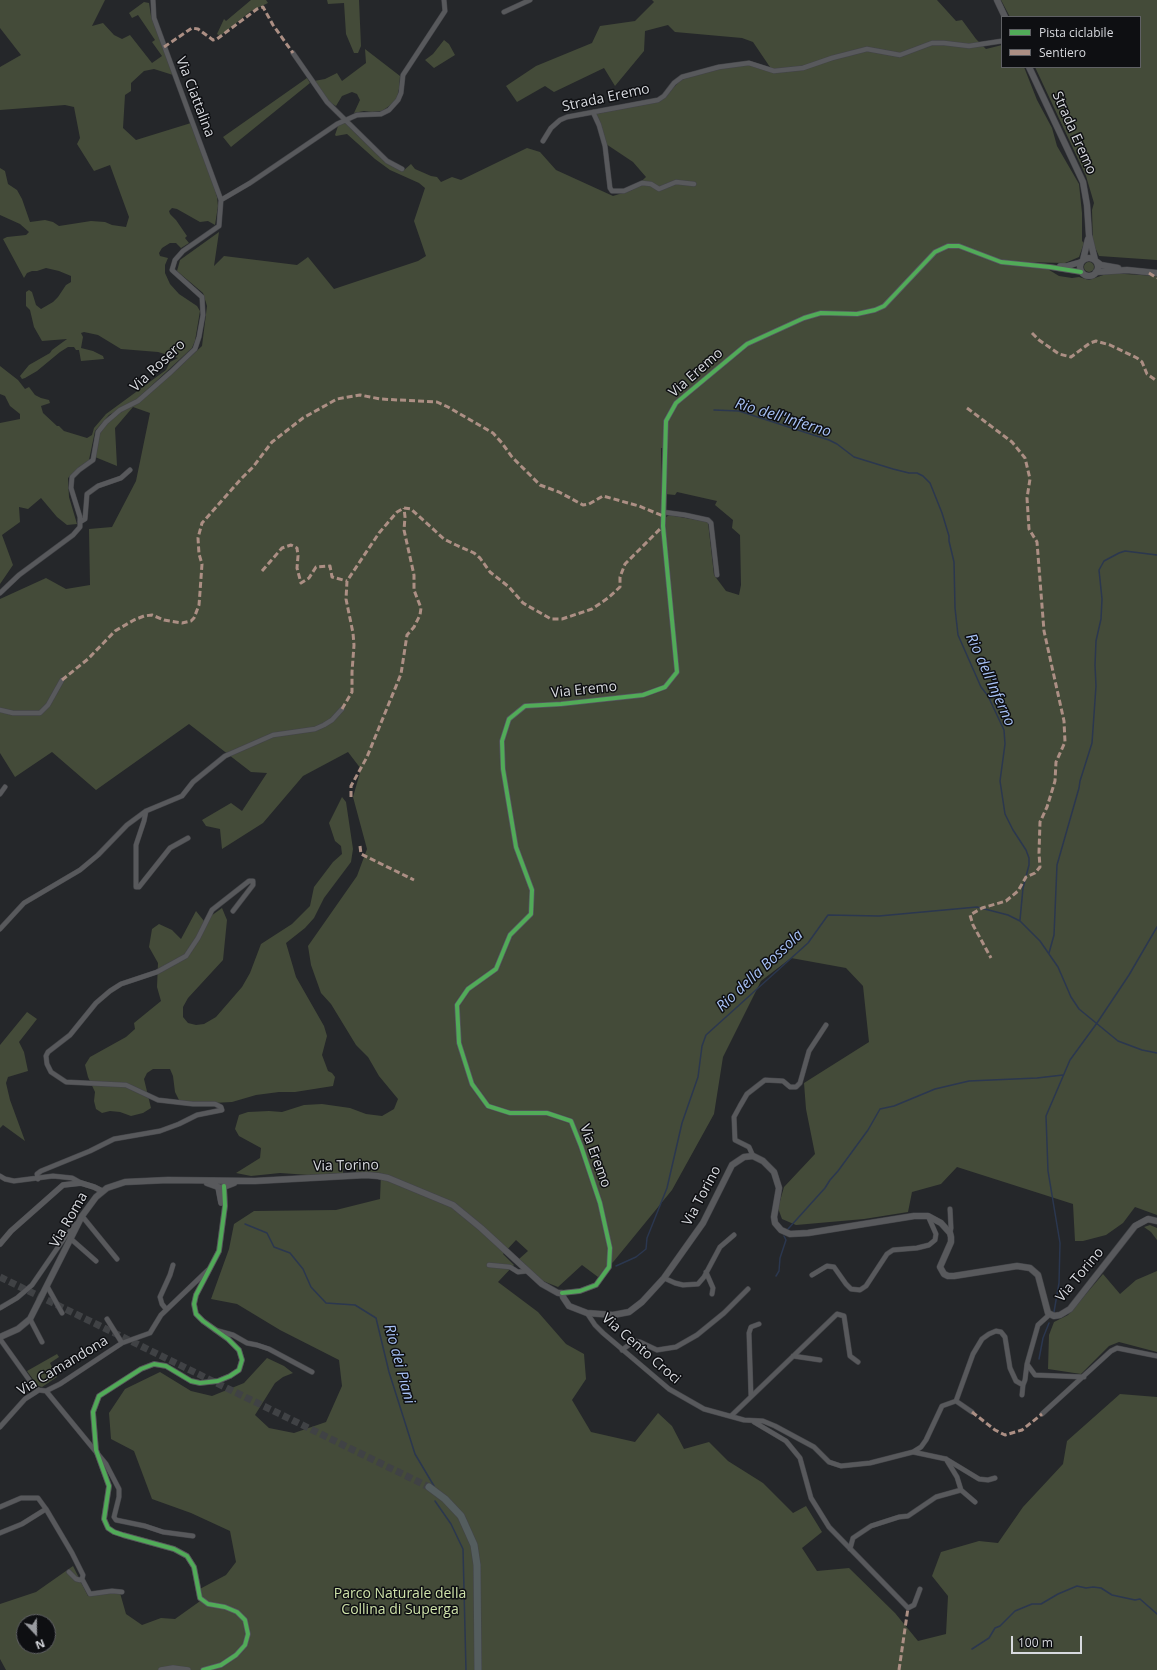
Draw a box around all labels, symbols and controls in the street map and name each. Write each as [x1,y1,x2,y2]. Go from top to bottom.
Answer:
legend [1001,16,1141,68]
text: Pista ciclabile [1039,24,1113,41]
text: Sentiero [1039,44,1086,61]
street label: Via Ciattalina [172,54,218,140]
street label: Strada Eremo [561,81,651,115]
street label: Strada Eremo [1048,89,1100,177]
street label: Via Rosero [127,336,189,396]
street label: Via Eremo [666,345,726,401]
water label: Rio dell'Inferno [733,395,833,441]
water label: Rio dell'Inferno [962,631,1018,729]
street label: Via Eremo [550,678,618,702]
water label: Rio della Bossola [713,926,807,1016]
street label: Via Eremo [576,1122,614,1190]
street label: Via Torino [313,1157,379,1175]
street label: Via Torino [679,1163,725,1229]
street label: Via Roma [46,1189,92,1251]
street label: Via Torino [1052,1244,1108,1306]
street label: Via Cento Croci [598,1310,684,1388]
water label: Rio dei Piani [380,1322,418,1406]
street label: Via Camandona [15,1332,111,1400]
park label: Parco Naturale della Collina di Superga [334,1586,466,1618]
north arrow [16,1614,56,1654]
scale bar [1013,1628,1084,1654]
text: 100 m [1018,1634,1053,1651]
text: N [33,1636,47,1653]

